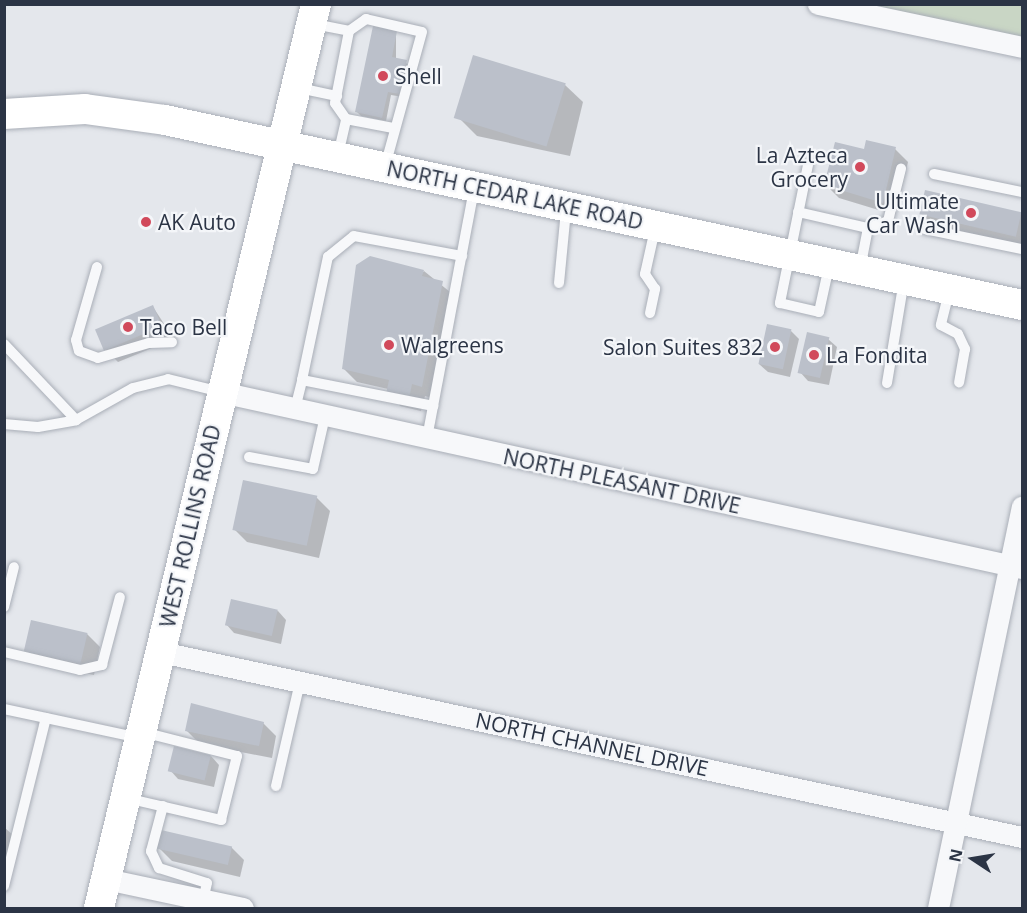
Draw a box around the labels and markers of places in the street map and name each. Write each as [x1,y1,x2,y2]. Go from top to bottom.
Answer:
place label: Shell [395,63,442,89]
marker: Shell [376,69,390,83]
place label: La Azteca Grocery [756,142,848,192]
marker: La Azteca Grocery [853,160,867,174]
place label: Ultimate Car Wash [866,188,959,238]
marker: Ultimate Car Wash [964,206,978,220]
place label: AK Auto [158,209,236,235]
marker: AK Auto [139,215,153,229]
place label: Taco Bell [140,314,227,340]
marker: Taco Bell [121,320,135,334]
place label: Walgreens [401,332,504,358]
place label: Salon Suites 832 [603,334,763,360]
marker: Walgreens [382,338,396,352]
marker: Salon Suites 832 [768,340,782,354]
place label: La Fondita [826,342,928,368]
marker: La Fondita [807,348,821,362]

